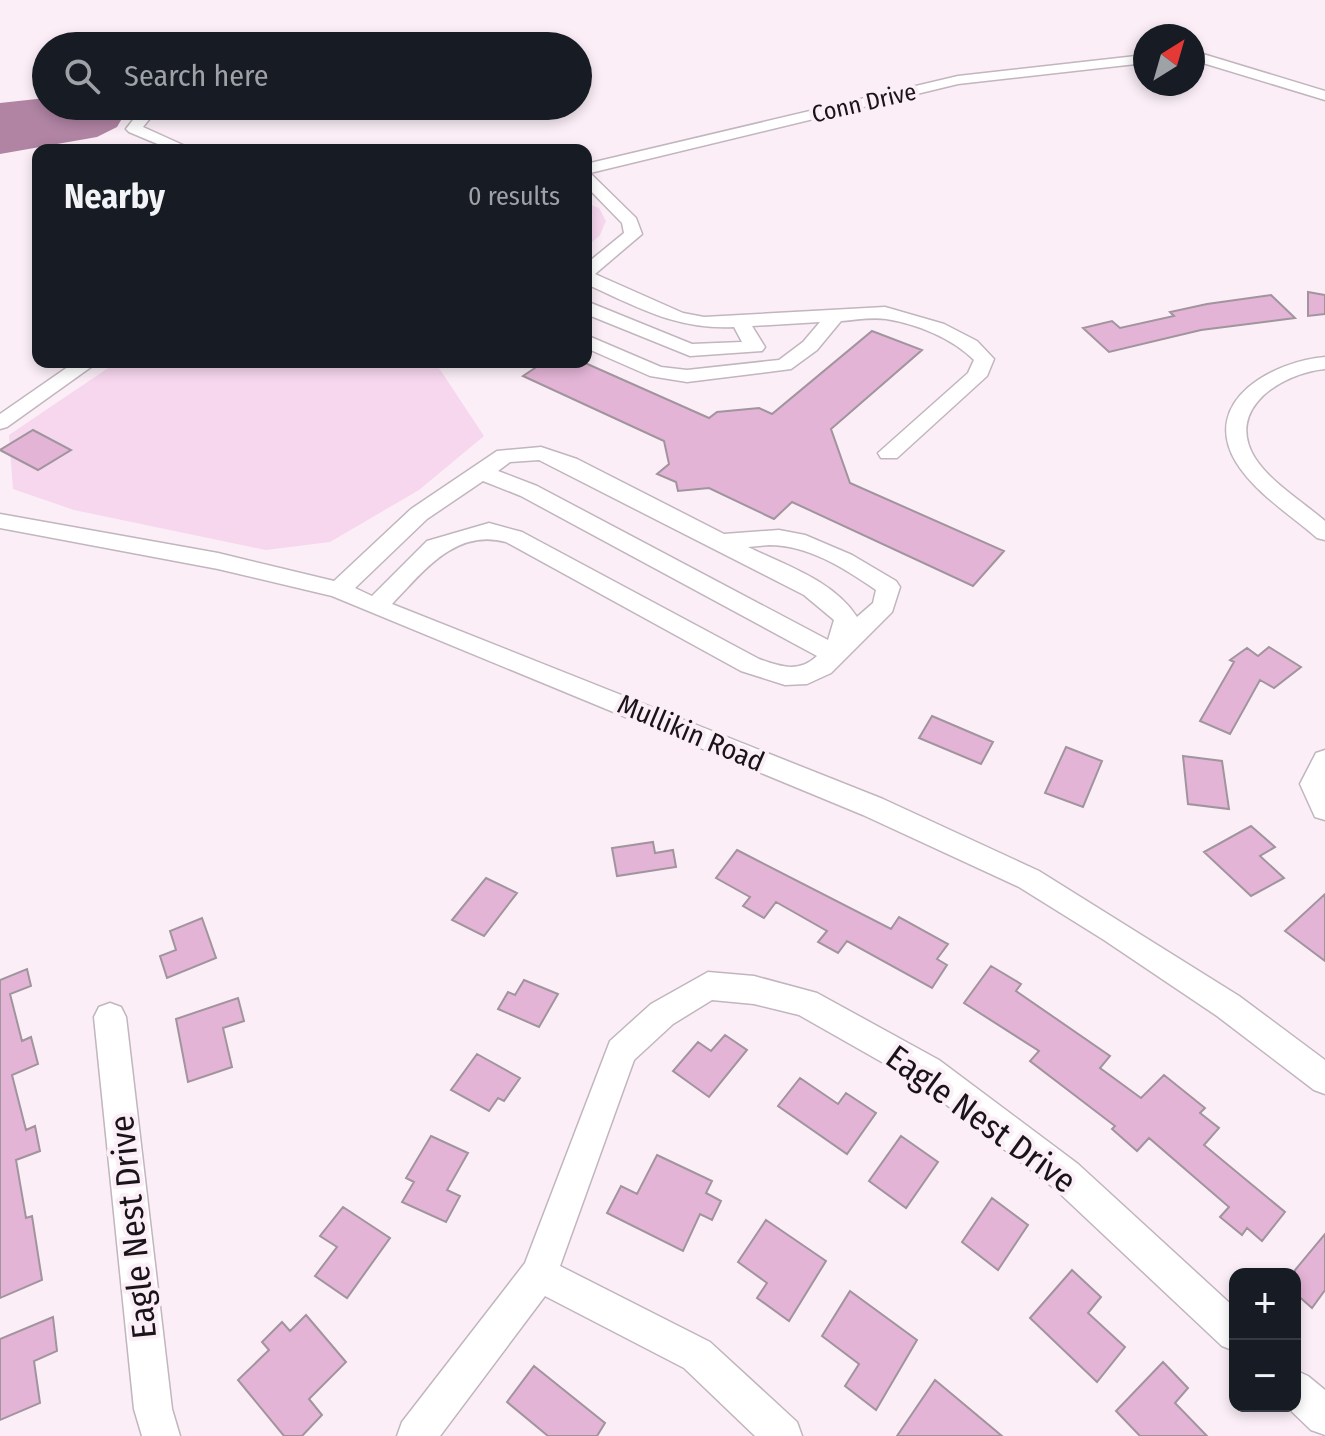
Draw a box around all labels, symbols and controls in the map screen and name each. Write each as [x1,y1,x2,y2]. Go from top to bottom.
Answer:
north arrow [1133,24,1205,96]
search box [32,32,592,120]
icon: search [60,54,104,98]
text: Search here [124,58,269,94]
street label: Conn Drive [809,77,919,129]
text: Nearby [64,176,165,217]
text: 0 results [468,181,560,212]
street label: Mullikin Road [613,687,769,779]
street label: Eagle Nest Drive [878,1036,1084,1202]
street label: Eagle Nest Drive [101,1113,165,1341]
map controls [1229,1268,1301,1412]
button: + [1229,1268,1301,1340]
button: − [1229,1340,1301,1412]

